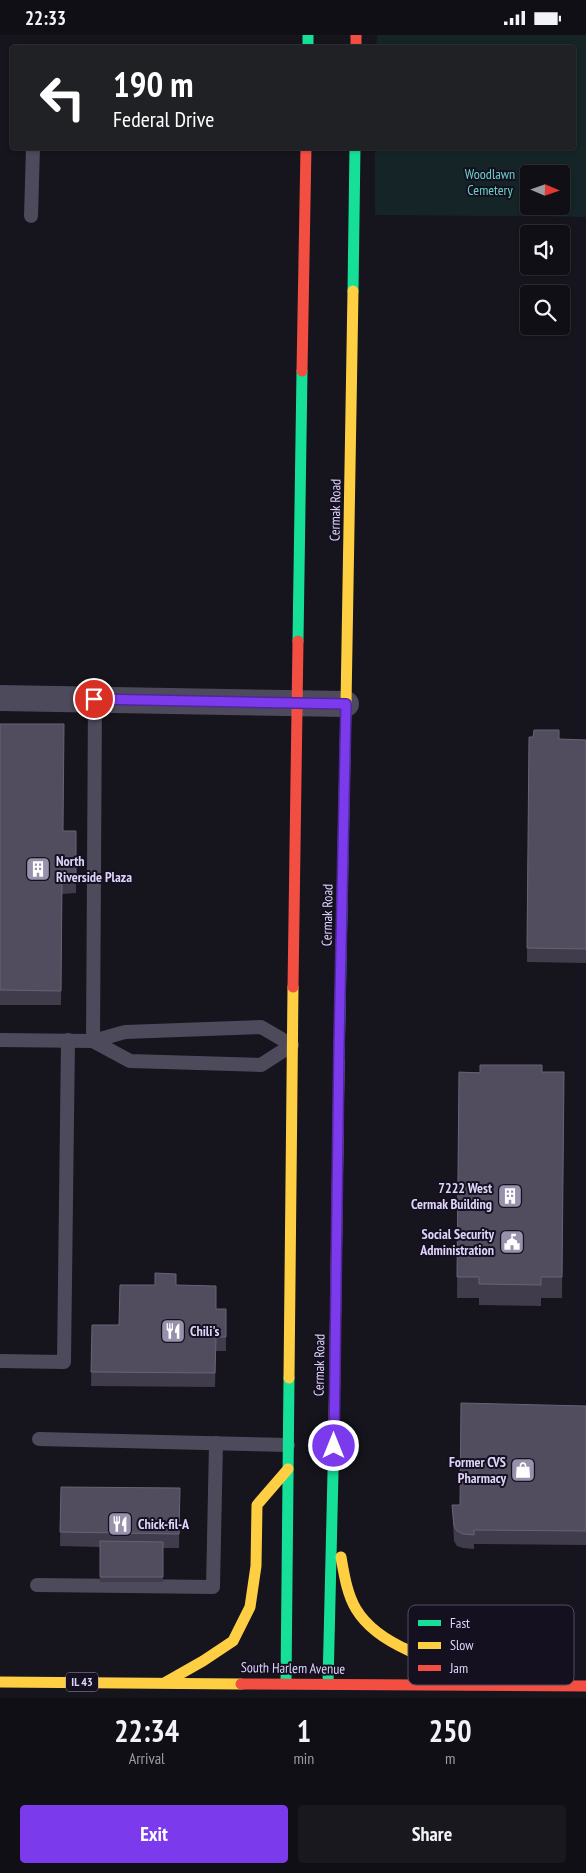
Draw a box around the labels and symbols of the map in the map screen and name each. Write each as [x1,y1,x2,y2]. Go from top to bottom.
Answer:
park label: Woodlawn Cemetery [465,165,515,199]
north arrow [520,165,570,215]
street label: Cermak Road [325,479,345,541]
pin [73,678,115,720]
place label: North Riverside Plaza [56,852,132,886]
building icon: North Riverside Plaza [25,856,51,882]
street label: Cermak Road [317,884,337,946]
place label: 7222 West Cermak Building [411,1179,492,1213]
building icon: 7222 West Cermak Building [497,1183,523,1209]
place label: Social Security Administration [419,1225,494,1259]
public building icon: Social Security Administration [499,1229,525,1255]
restaurant icon: Chili's [160,1318,186,1344]
place label: Chili's [190,1322,220,1340]
street label: Cermak Road [309,1334,329,1396]
position arrow [307,1419,359,1471]
place label: Former CVS Pharmacy [449,1453,506,1487]
shop icon: Former CVS Pharmacy [510,1457,536,1483]
restaurant icon: Chick-fil-A [107,1511,133,1537]
place label: Chick-fil-A [138,1515,190,1533]
legend [408,1605,574,1685]
text: Fast [450,1614,470,1632]
text: Slow [450,1636,474,1654]
street label: South Harlem Avenue [241,1658,345,1678]
text: Jam [449,1659,468,1677]
road number: IL 43 [66,1673,98,1691]

